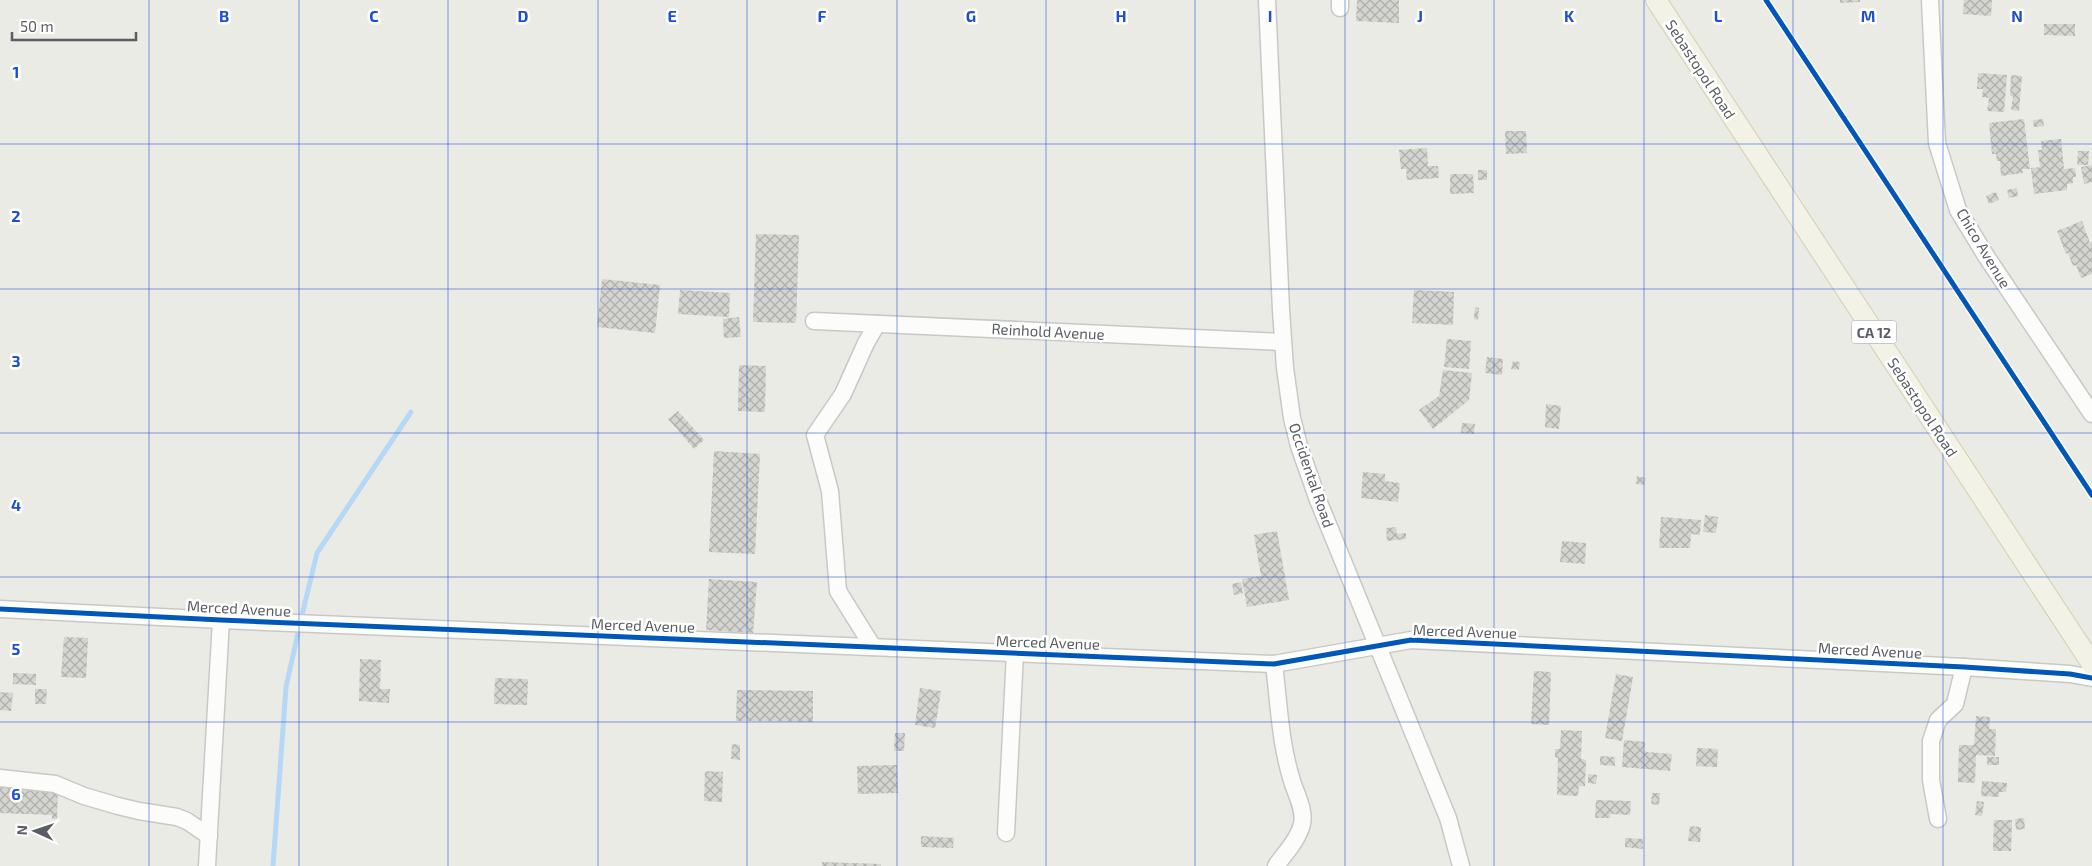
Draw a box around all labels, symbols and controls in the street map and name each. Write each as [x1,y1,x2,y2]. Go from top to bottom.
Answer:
text: B [219,6,229,25]
text: C [369,6,379,25]
text: D [518,6,529,25]
text: E [667,6,677,25]
text: F [818,6,827,25]
text: G [966,6,976,25]
text: H [1115,6,1127,25]
text: I [1268,6,1272,25]
text: J [1417,6,1423,25]
text: K [1564,6,1575,25]
text: L [1714,6,1723,25]
text: M [1861,6,1875,25]
text: N [2011,6,2023,25]
scale bar [12,10,136,42]
street label: Sebastopol Road [1662,16,1740,122]
text: 50 m [20,17,54,35]
text: 1 [13,62,19,81]
street label: Chico Avenue [1953,205,2015,291]
text: 2 [11,206,21,225]
street label: Reinhold Avenue [991,319,1105,343]
road number: CA 12 [1852,321,1896,344]
text: 3 [11,351,21,370]
street label: Sebastopol Road [1884,354,1962,460]
street label: Occidental Road [1286,420,1338,530]
text: 4 [11,495,21,514]
street label: Merced Avenue [187,596,291,620]
street label: Merced Avenue [591,614,695,636]
street label: Merced Avenue [1413,620,1517,642]
street label: Merced Avenue [996,631,1100,653]
street label: Merced Avenue [1818,638,1922,662]
text: 5 [12,639,21,658]
text: 6 [11,784,21,803]
north arrow [10,806,60,856]
text: N [13,825,30,836]

